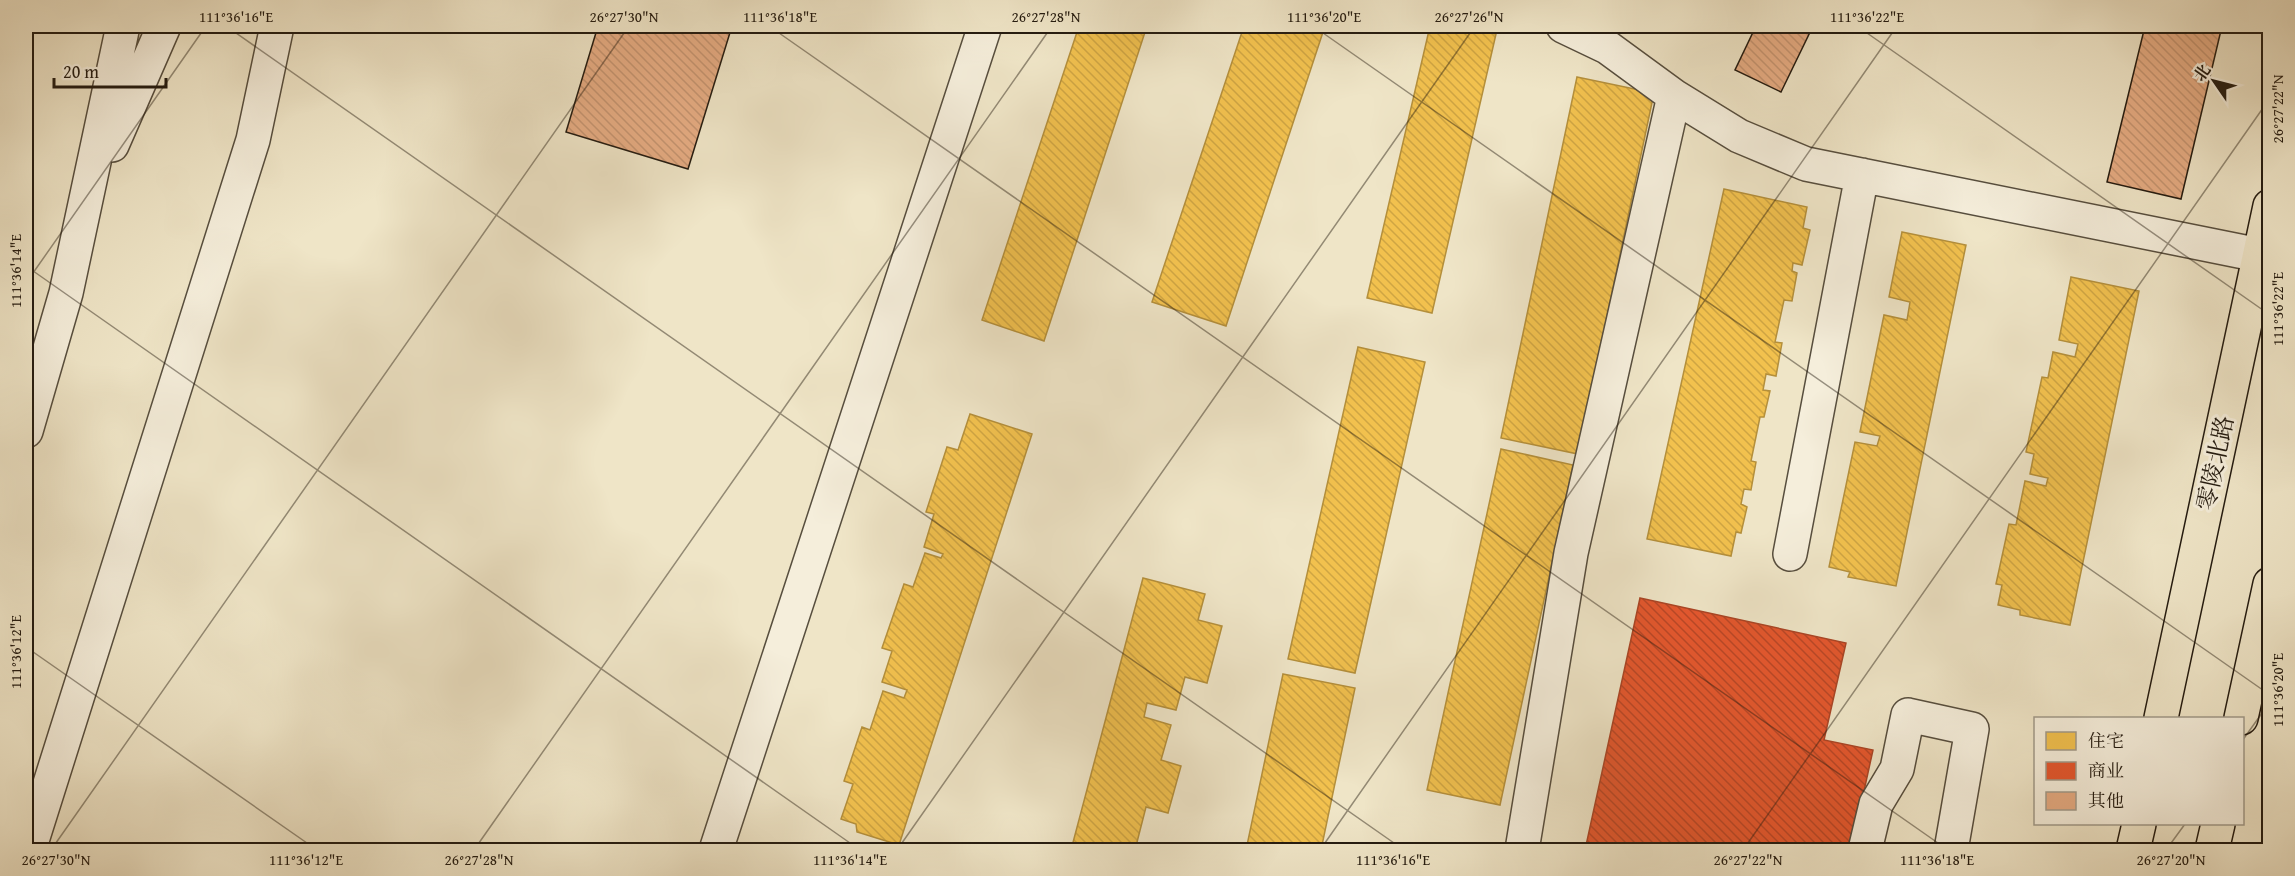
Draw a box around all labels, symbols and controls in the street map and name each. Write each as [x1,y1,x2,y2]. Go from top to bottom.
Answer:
text: 111°36'16"E [199,6,273,27]
text: 26°27'30"N [590,6,659,27]
text: 111°36'18"E [743,6,817,27]
text: 26°27'28"N [1012,6,1081,27]
text: 111°36'20"E [1287,6,1361,27]
text: 26°27'26"N [1435,6,1504,27]
text: 111°36'22"E [1830,6,1904,27]
scale bar [54,51,166,89]
north arrow [2184,51,2244,111]
text: 20 m [63,58,99,85]
text: 北 [2187,59,2216,86]
text: 26°27'22"N [2267,74,2288,143]
text: 111°36'14"E [5,234,26,308]
text: 111°36'22"E [2267,272,2288,346]
street label: 零陵北路 [2188,412,2242,514]
text: 111°36'12"E [5,615,26,689]
text: 111°36'20"E [2267,653,2288,727]
legend [2034,717,2244,825]
text: 住宅 [2088,727,2124,754]
text: 商业 [2088,757,2124,784]
text: 其他 [2088,787,2124,814]
text: 26°27'30"N [22,849,91,870]
text: 111°36'12"E [269,849,343,870]
text: 26°27'28"N [445,849,514,870]
text: 111°36'14"E [813,849,887,870]
text: 111°36'16"E [1356,849,1430,870]
text: 26°27'22"N [1714,849,1783,870]
text: 111°36'18"E [1900,849,1974,870]
text: 26°27'20"N [2137,849,2206,870]

